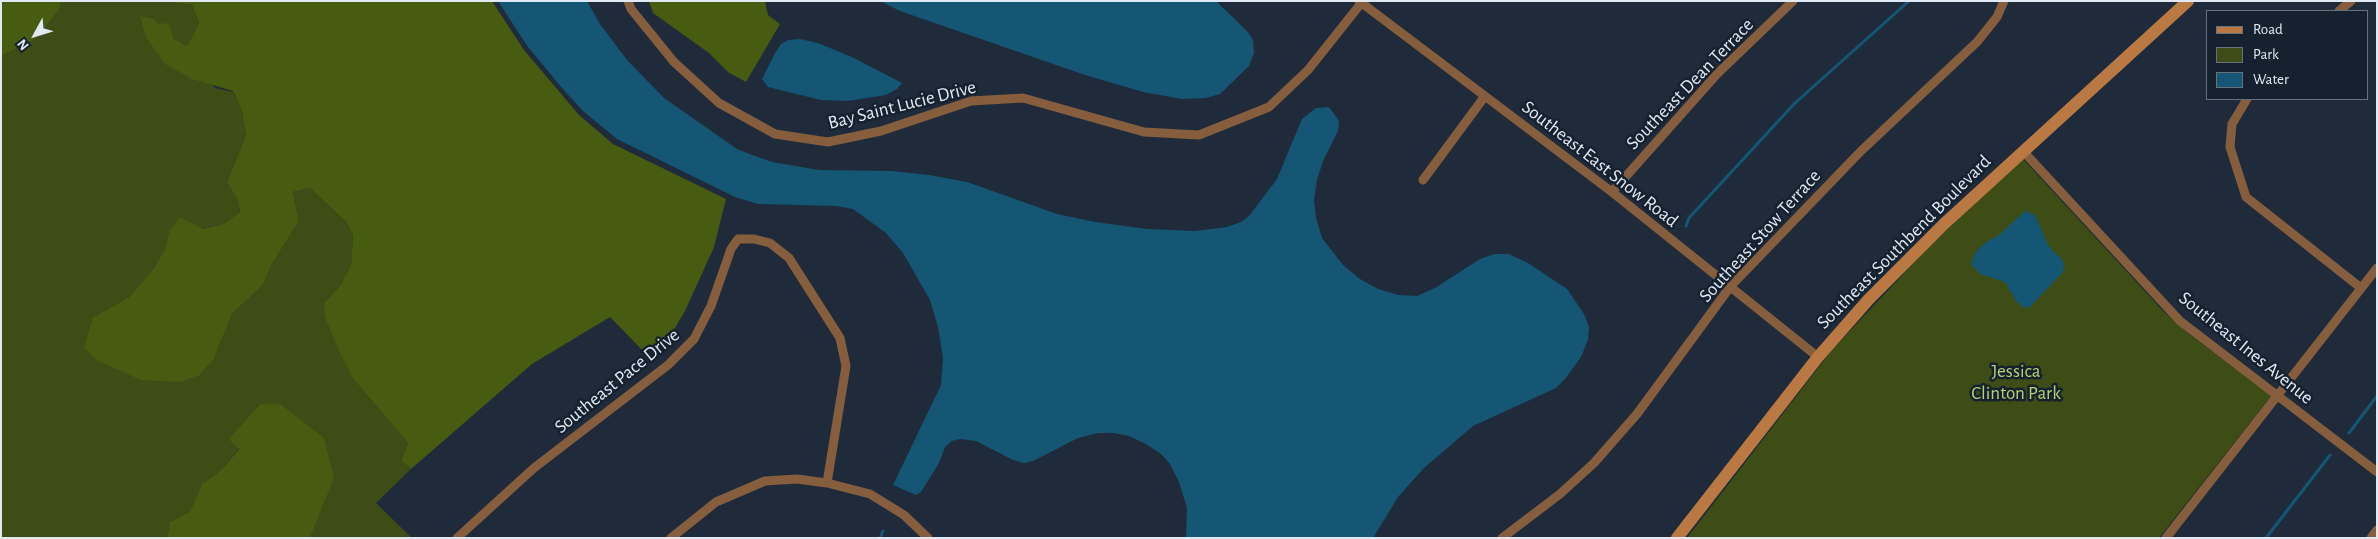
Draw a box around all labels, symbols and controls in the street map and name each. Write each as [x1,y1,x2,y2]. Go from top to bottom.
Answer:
north arrow [10,10,60,60]
legend [2206,10,2368,100]
street label: Southeast Dean Terrace [1622,14,1758,154]
text: Road [2253,22,2283,37]
text: N [15,36,32,53]
text: Park [2253,47,2279,62]
text: Water [2253,72,2289,87]
street label: Bay Saint Lucie Drive [826,76,978,134]
street label: Southeast East Snow Road [1517,96,1683,232]
street label: Southeast Southbend Boulevard [1812,150,1996,334]
street label: Southeast Stow Terrace [1694,165,1826,307]
street label: Southeast Ines Avenue [2174,287,2318,409]
street label: Southeast Pace Drive [550,324,684,438]
park label: Jessica Clinton Park [1971,360,2061,404]

